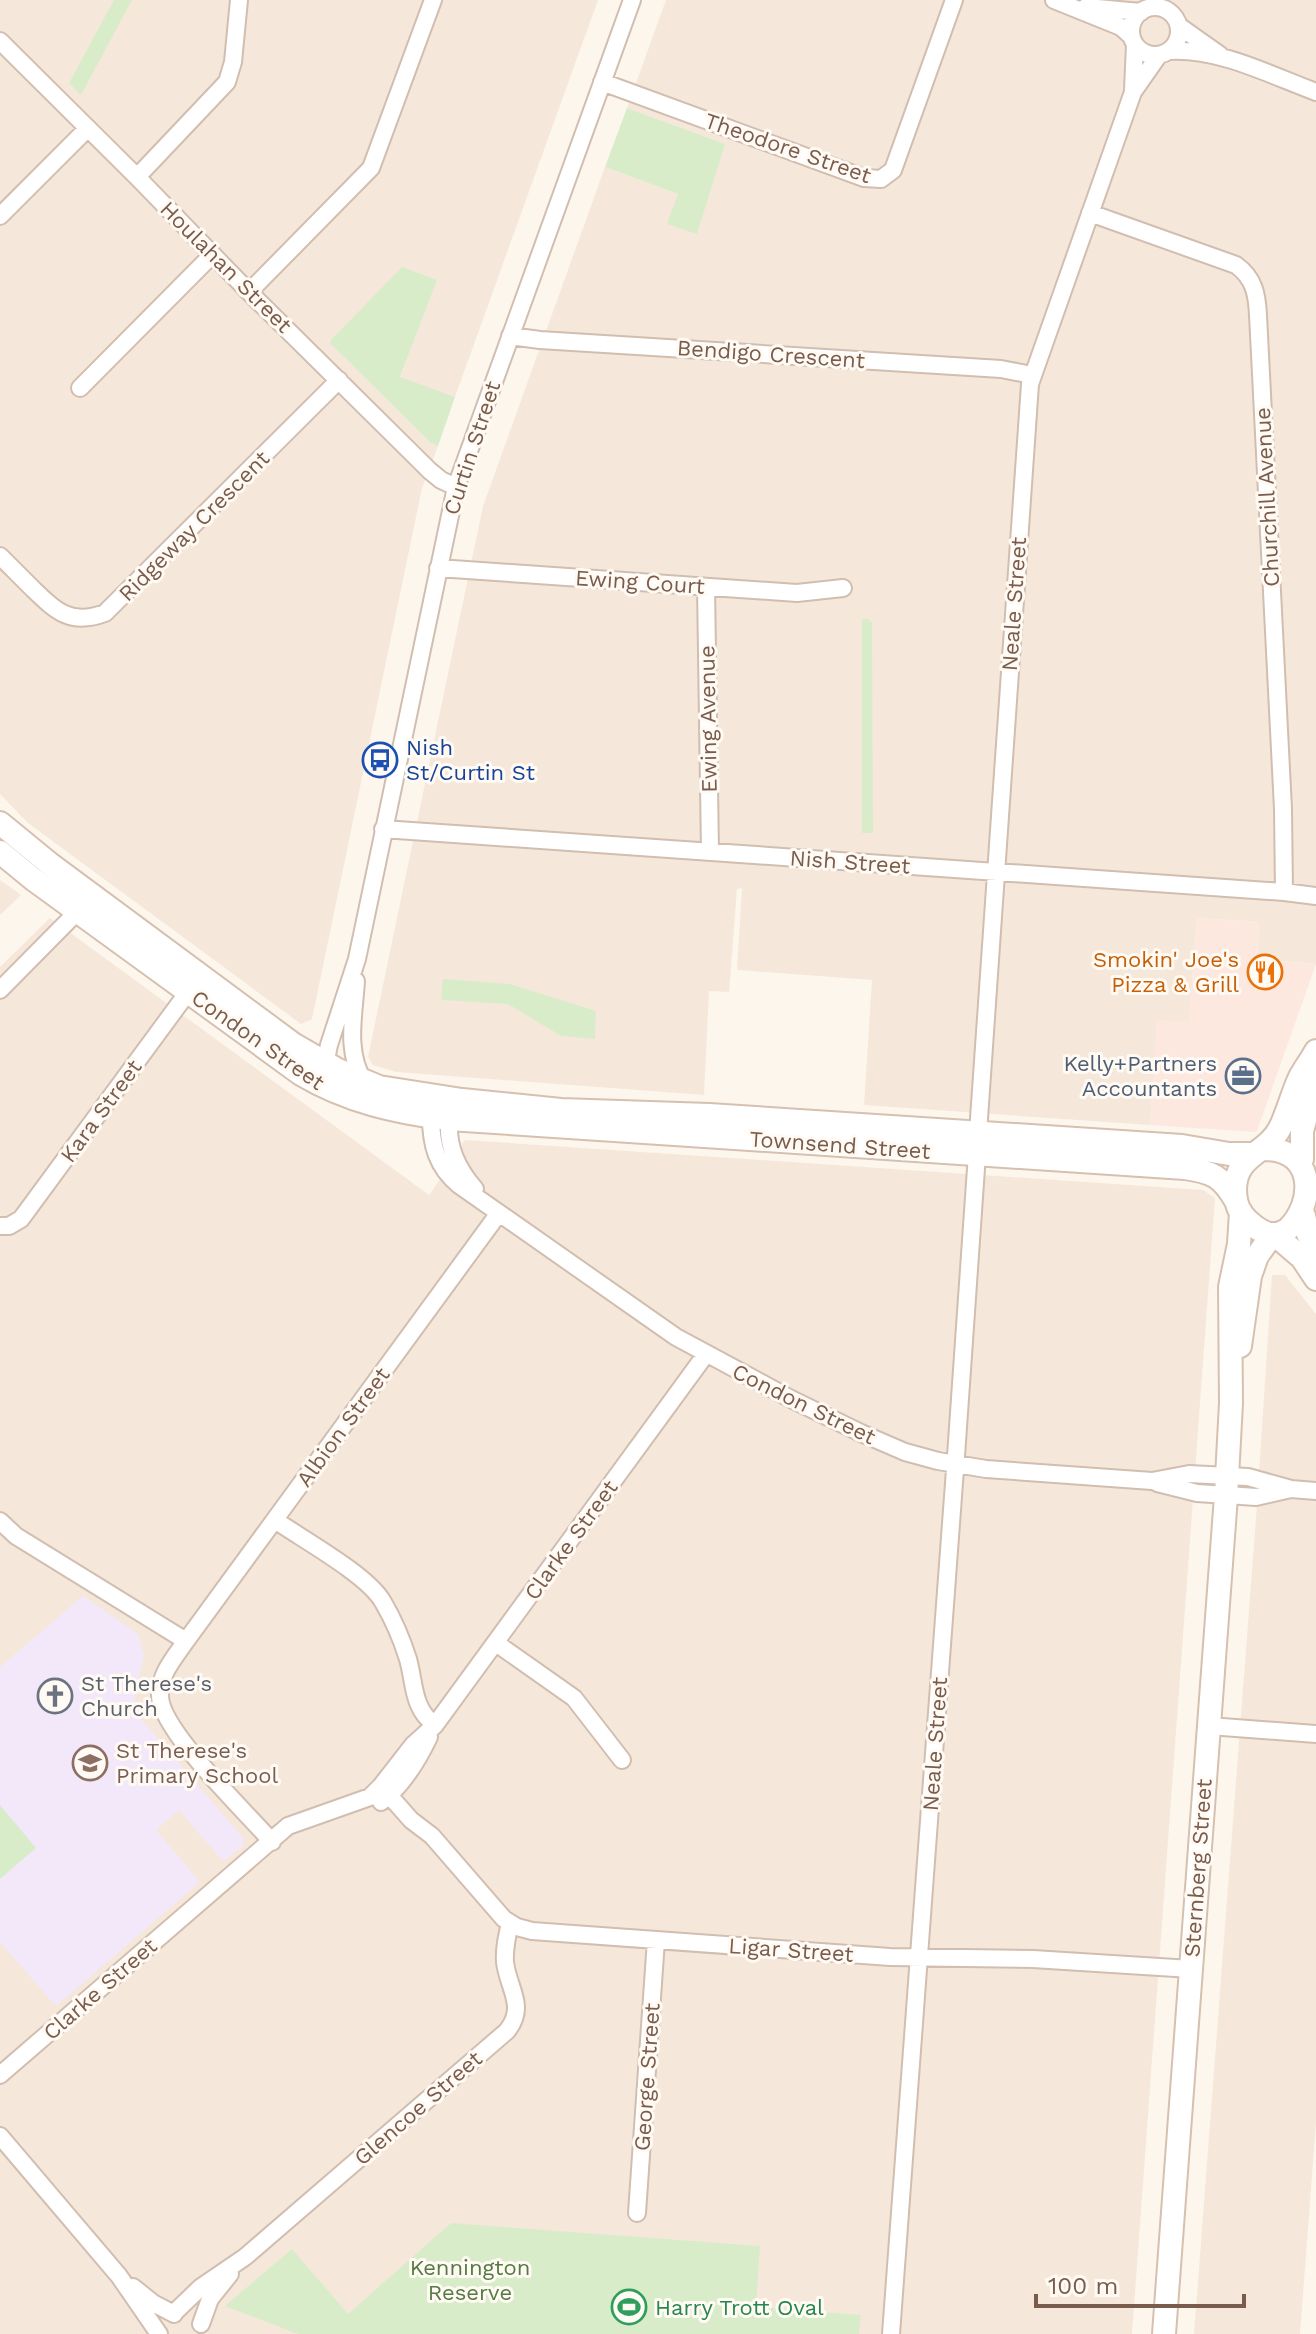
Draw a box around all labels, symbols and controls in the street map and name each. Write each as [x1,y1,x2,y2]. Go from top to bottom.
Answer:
street label: Theodore Street [701,108,875,188]
street label: Houlahan Street [155,196,297,338]
street label: Bendigo Crescent [676,335,866,373]
street label: Curtin Street [439,378,505,518]
street label: Churchill Avenue [1250,407,1284,587]
street label: Ridgeway Crescent [114,446,274,606]
street label: Neale Street [997,536,1031,672]
street label: Ewing Court [574,565,706,599]
street label: Ewing Avenue [694,645,722,793]
place label: Nish St/Curtin St [406,735,535,785]
bus stop icon: Nish St/Curtin St [361,741,399,779]
street label: Nish Street [789,845,911,879]
place label: Smokin' Joe's Pizza & Grill [1093,947,1239,997]
restaurant icon: Smokin' Joe's Pizza & Grill [1246,953,1284,991]
street label: Condon Street [187,985,329,1095]
place label: Kelly+Partners Accountants [1063,1051,1217,1101]
street label: Kara Street [55,1055,147,1167]
office icon: Kelly+Partners Accountants [1224,1057,1262,1095]
street label: Townsend Street [749,1126,931,1164]
street label: Condon Street [728,1359,880,1449]
street label: Albion Street [291,1362,395,1492]
street label: Clarke Street [519,1475,623,1605]
place label: St Therese's Church [81,1671,212,1721]
street label: Neale Street [918,1676,952,1812]
church icon: St Therese's Church [36,1677,74,1715]
place label: St Therese's Primary School [116,1738,278,1788]
school or university icon: St Therese's Primary School [71,1744,109,1782]
street label: Sternberg Street [1179,1778,1217,1958]
street label: Clarke Street [38,1933,162,2045]
street label: Ligar Street [728,1933,854,1967]
street label: George Street [629,2002,665,2152]
street label: Glencoe Street [349,2046,487,2170]
park label: Kennington Reserve [410,2255,530,2305]
scale bar [1036,2258,1244,2308]
text: 100 m [1048,2272,1118,2300]
sports icon: Harry Trott Oval [610,2288,648,2326]
place label: Harry Trott Oval [655,2295,824,2320]

